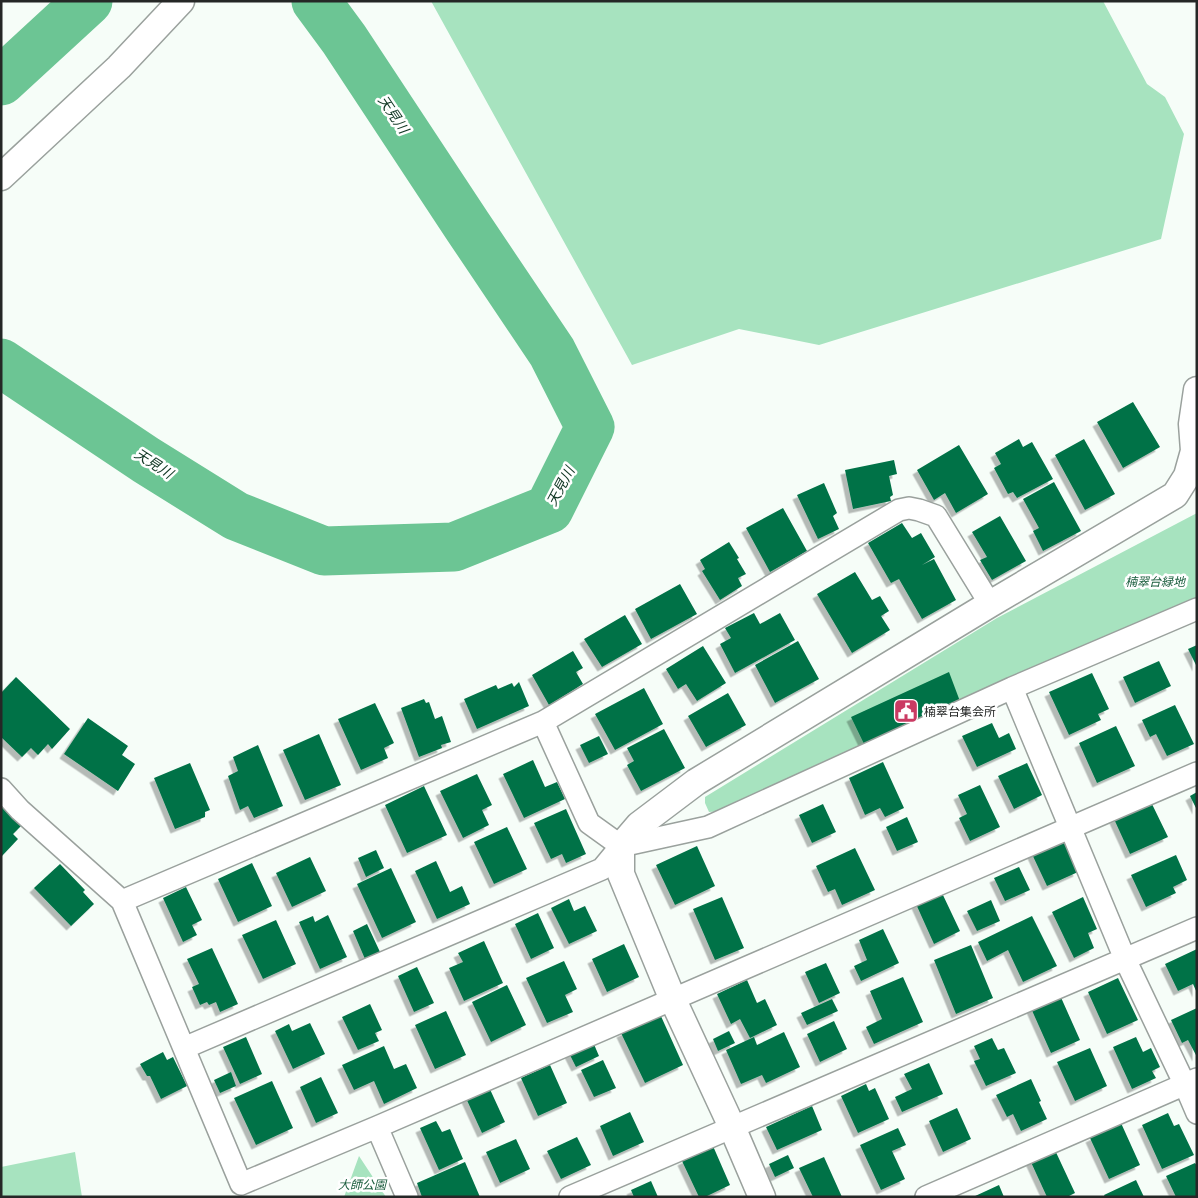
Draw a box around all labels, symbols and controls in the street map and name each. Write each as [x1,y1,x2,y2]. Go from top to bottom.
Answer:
water label: 天見川 [374,91,415,138]
water label: 天見川 [131,444,178,483]
water label: 天見川 [542,461,579,509]
park label: 楠翠台緑地 [1125,574,1187,589]
public building icon: 楠翠台集会所 [893,698,919,724]
place label: 楠翠台集会所 [924,704,996,719]
park label: 大師公園 [338,1177,388,1192]

